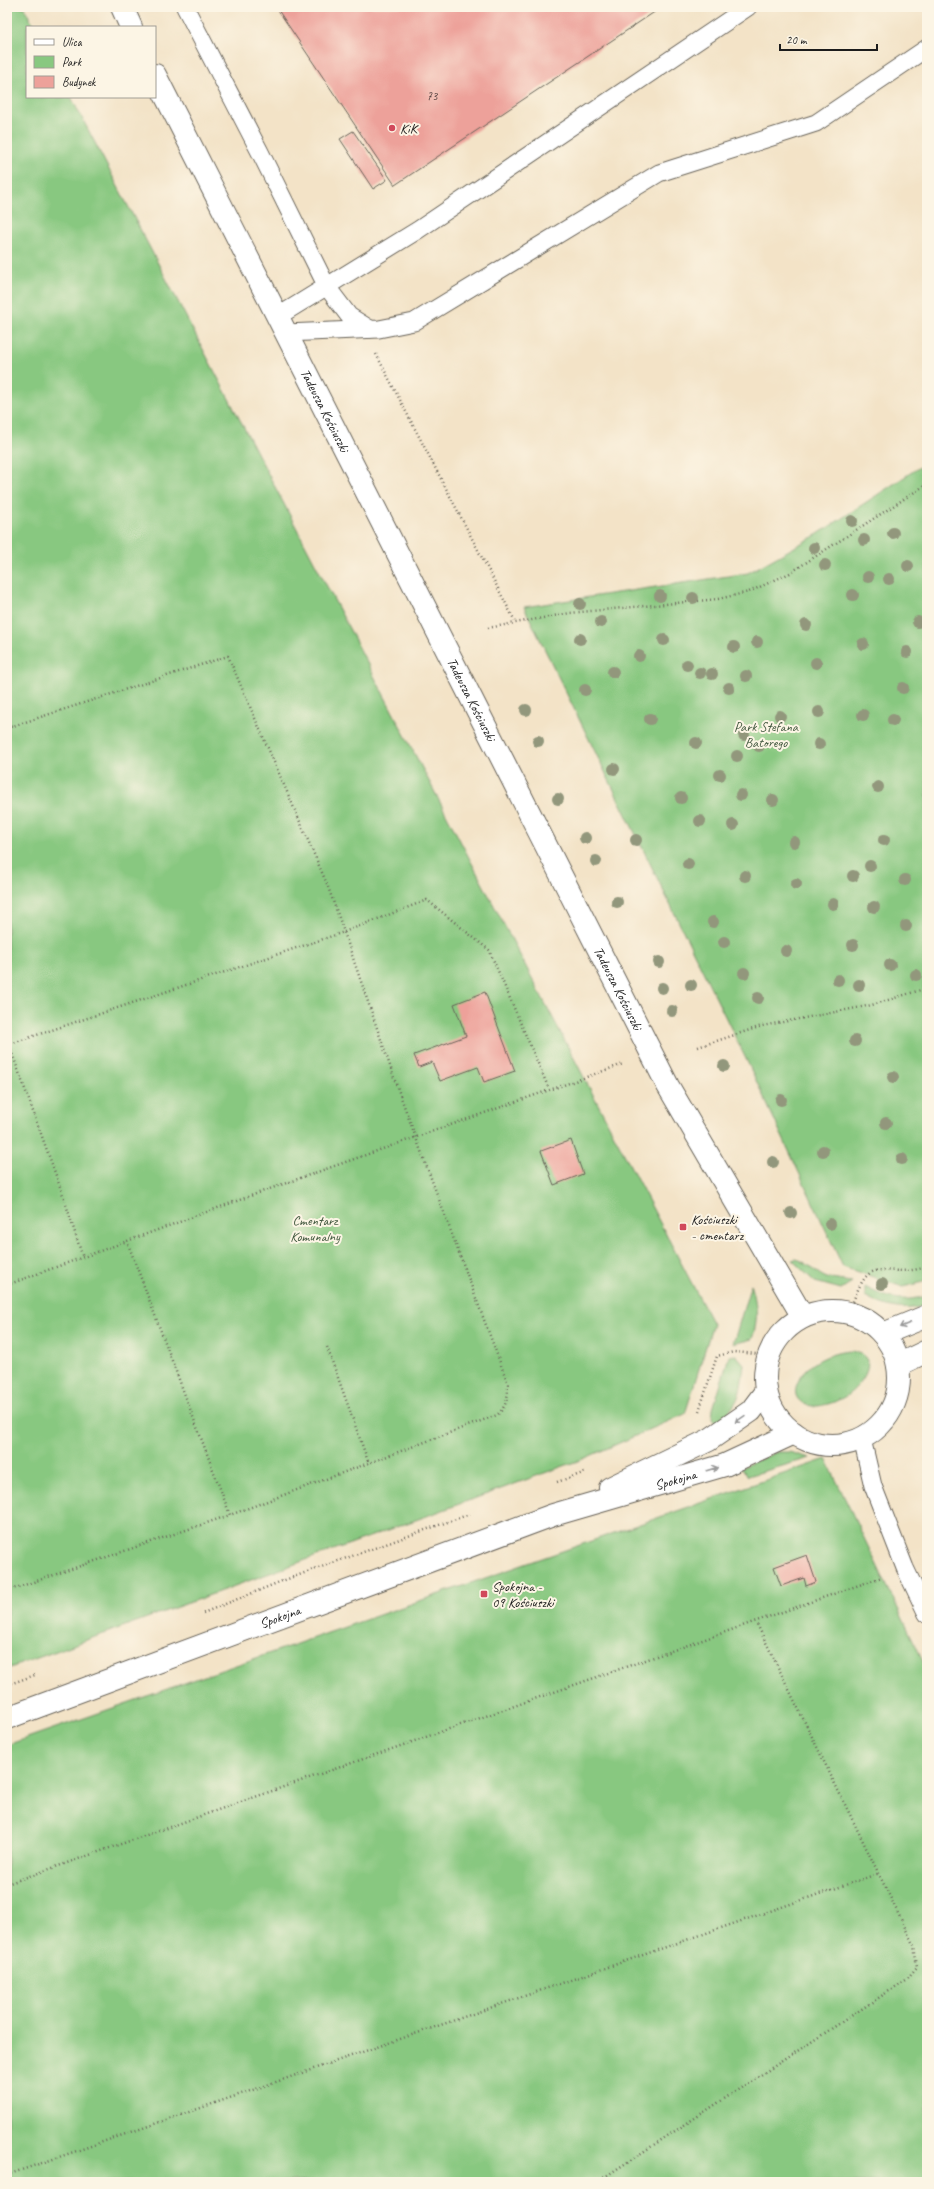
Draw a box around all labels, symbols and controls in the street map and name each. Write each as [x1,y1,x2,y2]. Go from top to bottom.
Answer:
legend [26,26,156,98]
scale bar [780,26,877,52]
text: 20 m [786,32,808,48]
text: Ulica [62,34,83,50]
text: Park [62,54,83,70]
text: Budynek [62,74,97,90]
house number: 73 [427,88,439,104]
place label: KiK [400,120,420,137]
marker: KiK [387,123,397,133]
street label: Tadeusza Kościuszki [297,366,354,457]
street label: Tadeusza Kościuszki [444,655,501,746]
park label: Park Stefana Batorego [734,718,799,751]
street label: Tadeusza Kościuszki [590,944,648,1035]
place label: Kościuszki - cmentarz [691,1211,745,1244]
park label: Cmentarz Komunalny [290,1212,341,1245]
marker: Kościuszki - cmentarz [678,1222,688,1232]
one-way arrow [900,1322,912,1330]
one-way arrow [734,1415,745,1423]
street label: Spokojna [653,1465,699,1493]
one-way arrow [705,1465,718,1472]
place label: Spokojna - 09 Kościuszki [492,1578,556,1611]
marker: Spokojna - 09 Kościuszki [479,1589,489,1599]
street label: Spokojna [257,1601,304,1632]

